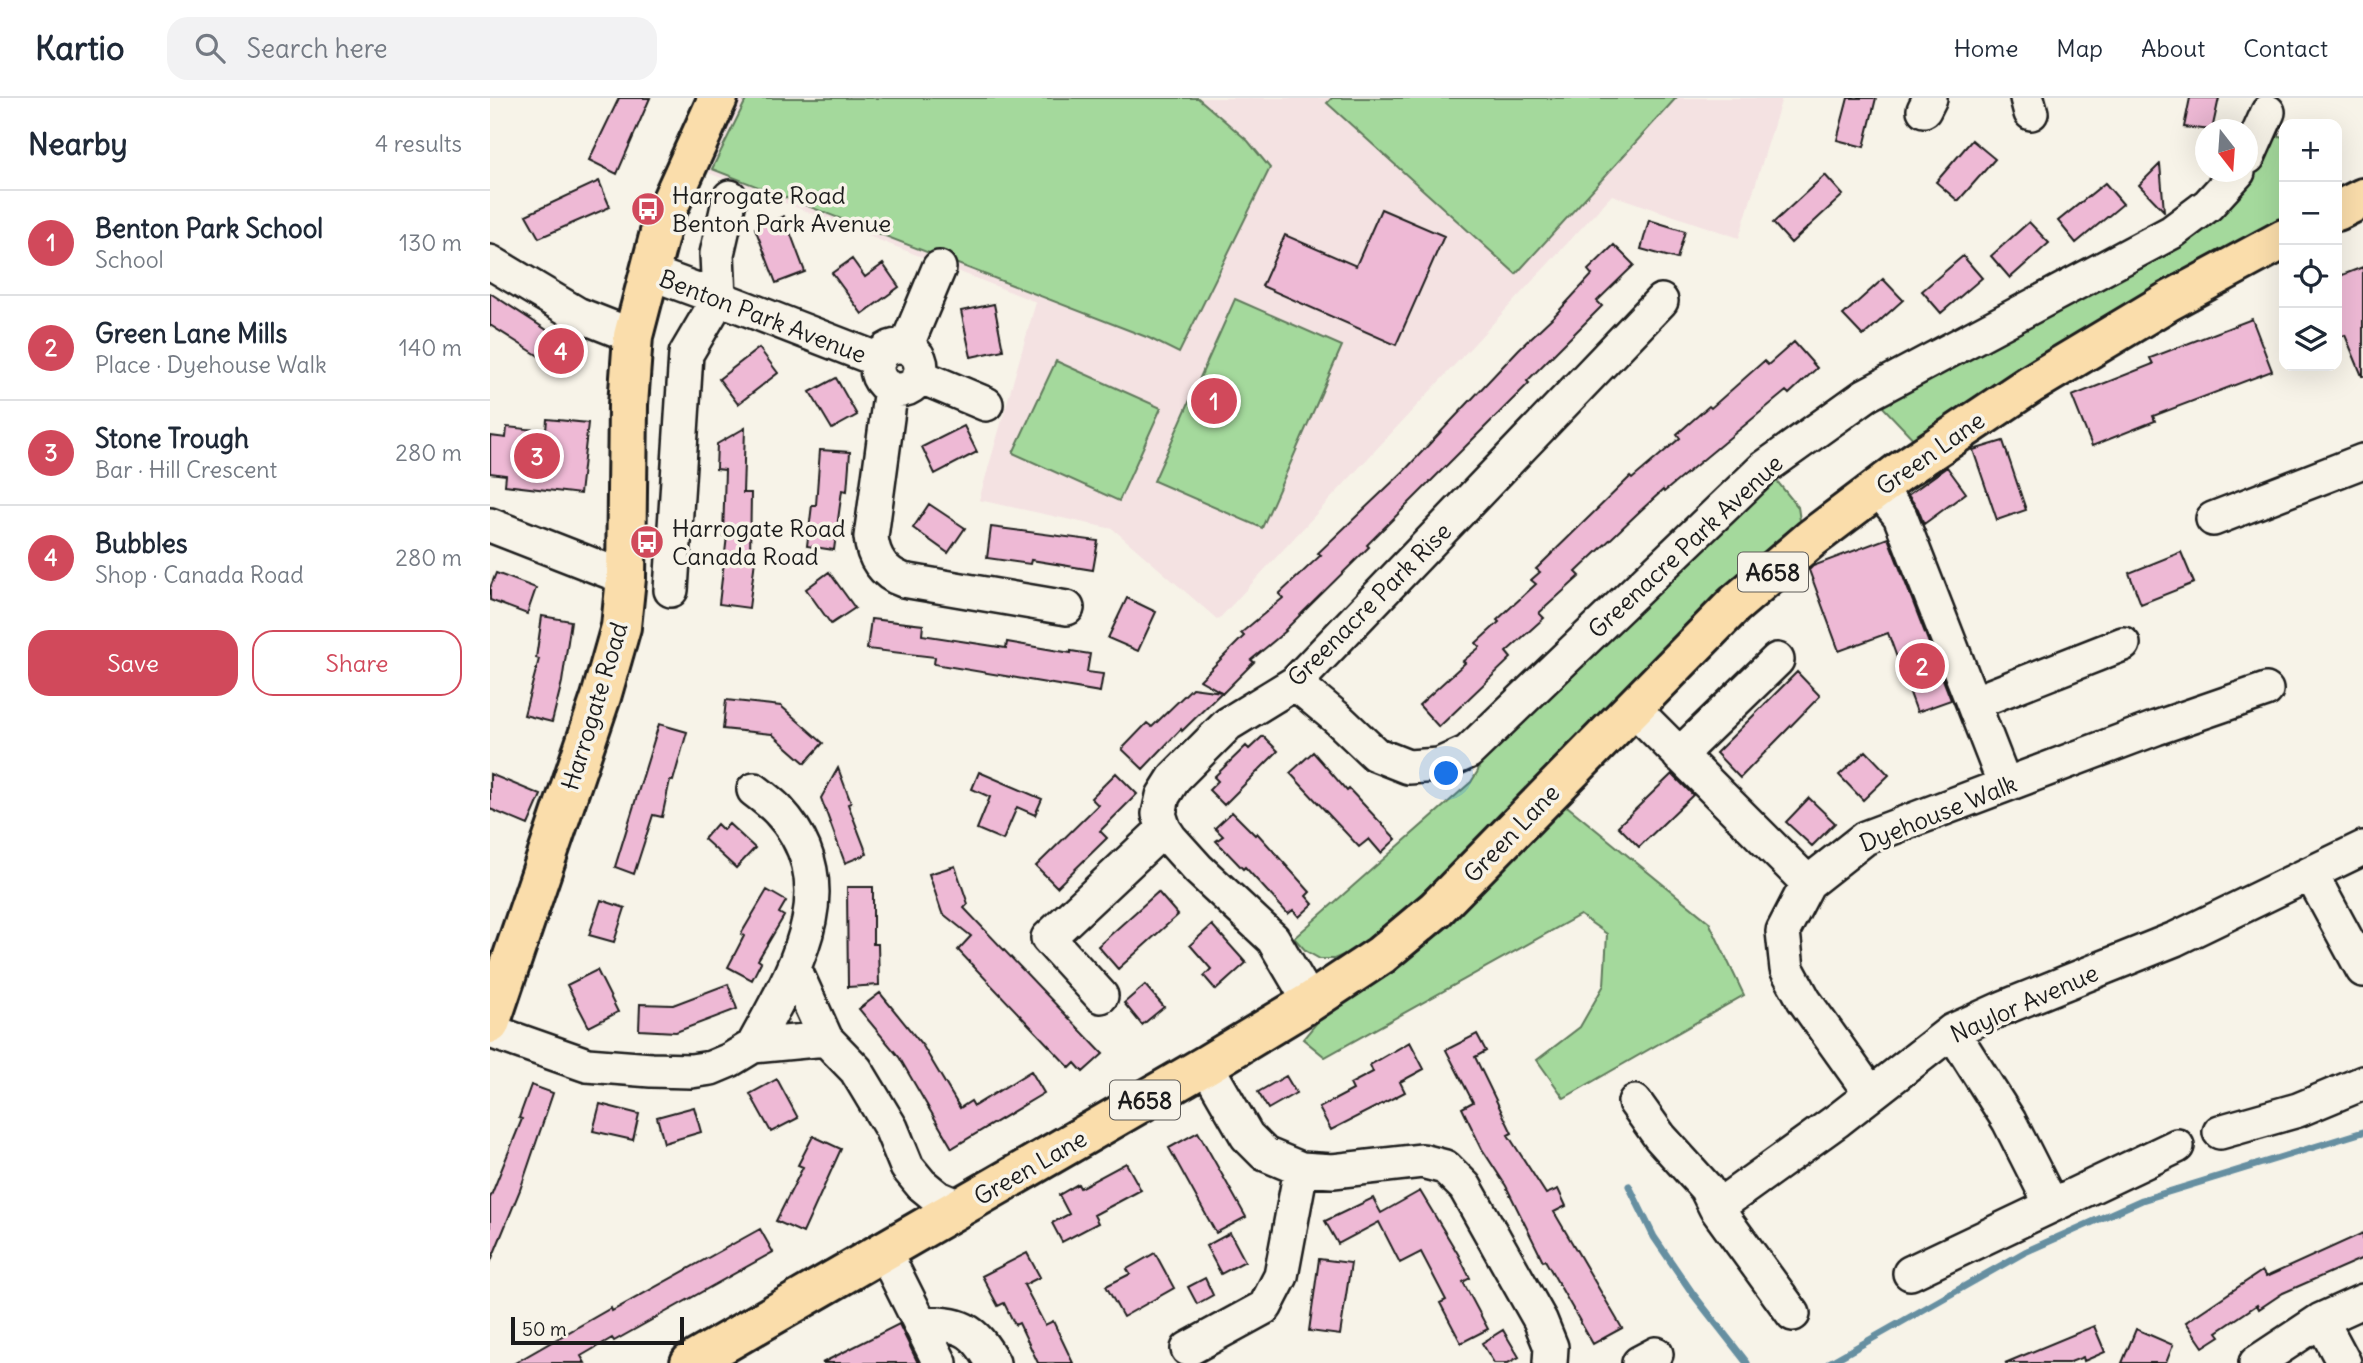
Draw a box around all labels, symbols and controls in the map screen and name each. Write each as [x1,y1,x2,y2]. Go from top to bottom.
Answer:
search box [167,17,657,80]
text: Kartio [35,27,125,69]
icon: search [191,29,229,67]
text: Search here [247,32,388,65]
text: Home [1954,33,2018,63]
text: Map [2056,33,2103,63]
text: About [2141,33,2205,63]
text: Contact [2243,33,2328,63]
north arrow [2195,119,2258,182]
map controls [2279,119,2342,371]
button: + [2279,119,2342,182]
text: Nearby [28,125,128,163]
text: 4 results [375,129,462,158]
place label: Harrogate Road Benton Park Avenue [672,180,891,238]
button: − [2279,182,2342,245]
bus stop icon: Harrogate Road Benton Park Avenue [629,190,667,228]
text: Benton Park School [95,212,323,245]
text: 1 [46,228,56,257]
text: 130 m [399,228,462,257]
text: School [95,245,164,274]
button: locate [2279,245,2342,308]
street label: Benton Park Avenue [655,263,871,369]
button: layers [2279,308,2342,371]
text: Green Lane Mills [95,317,287,350]
pin: 4 [538,325,584,377]
text: 2 [45,333,57,362]
text: 140 m [399,333,462,362]
text: Place · Dyehouse Walk [95,350,327,379]
pin: 1 [1191,375,1237,427]
street label: Green Lane [1870,405,1990,501]
text: Stone Trough [95,422,249,455]
pin: 3 [514,430,560,482]
text: 3 [44,438,58,467]
text: 280 m [395,438,462,467]
street label: Greenacre Park Avenue [1581,448,1789,644]
text: Bar · Hill Crescent [95,455,277,484]
place label: Harrogate Road Canada Road [672,513,846,571]
street label: Greenacre Park Rise [1281,516,1457,692]
bus stop icon: Harrogate Road Canada Road [628,523,666,561]
text: Bubbles [95,527,188,560]
text: 4 [44,543,58,572]
text: 280 m [395,543,462,572]
road number: A658 [1738,552,1808,592]
text: Shop · Canada Road [95,560,304,589]
street label: Harrogate Road [554,619,634,793]
button: Save [28,630,238,696]
button: Share [252,630,462,696]
pin: 2 [1899,640,1945,692]
your location [1429,756,1463,790]
street label: Dyehouse Walk [1855,768,2021,858]
street label: Green Lane [1457,778,1565,888]
street label: Naylor Avenue [1946,957,2102,1049]
road number: A658 [1110,1080,1180,1119]
street label: Green Lane [968,1123,1092,1211]
scale bar [511,1314,684,1346]
text: 50 m [522,1317,567,1341]

